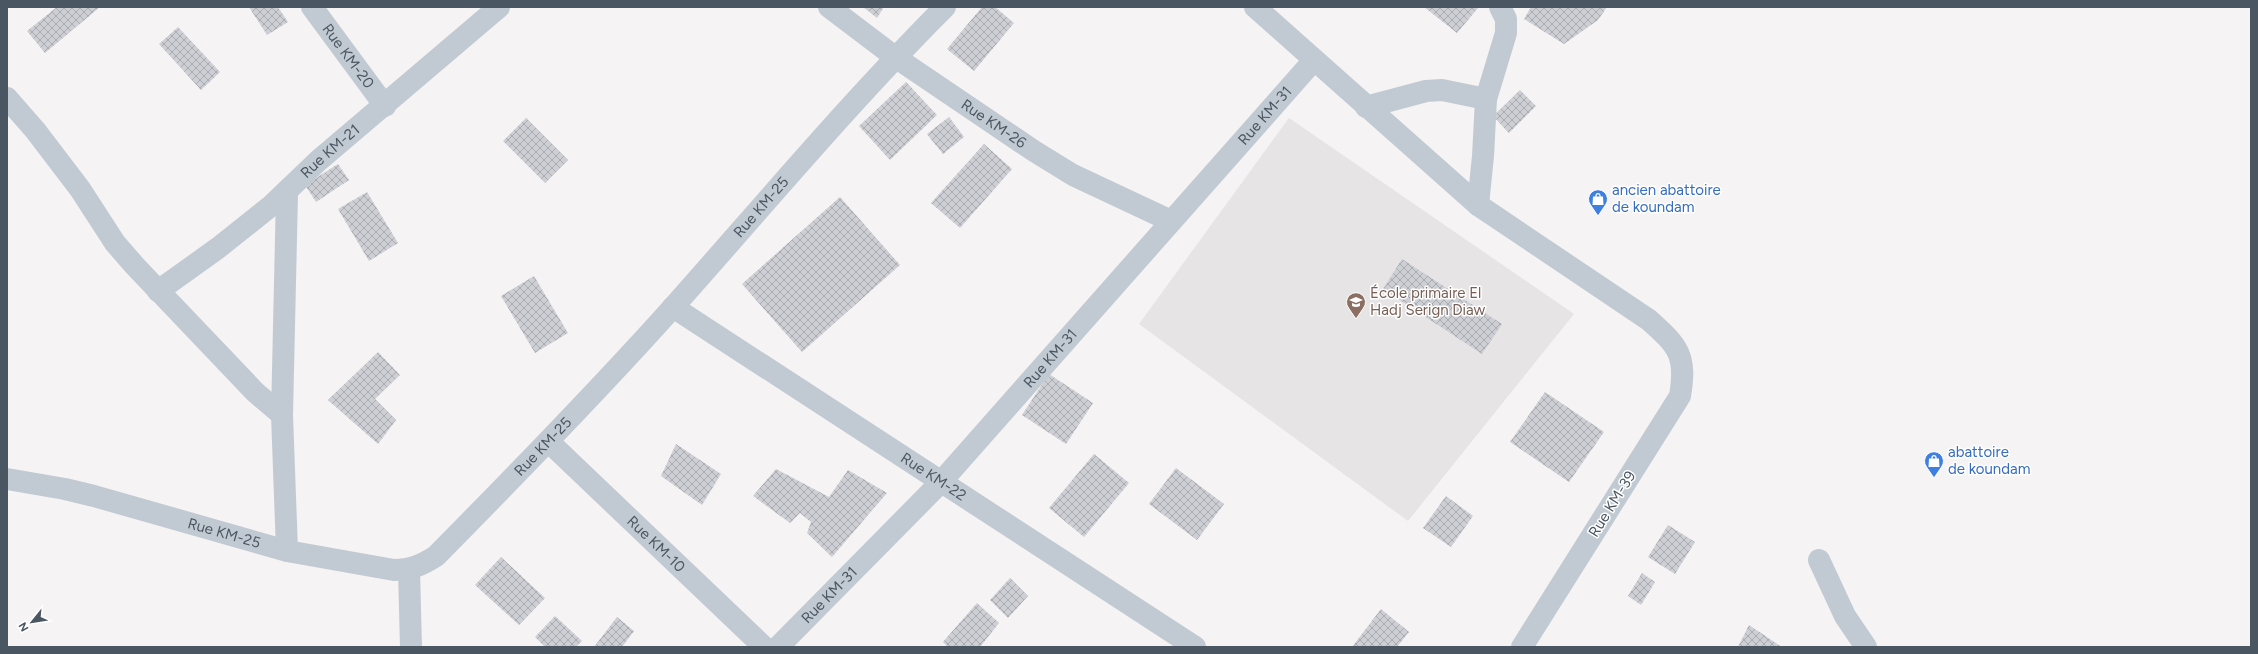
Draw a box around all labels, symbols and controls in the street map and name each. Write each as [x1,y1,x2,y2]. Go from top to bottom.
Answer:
street label: Rue KM-20 [318,20,378,92]
street label: Rue KM-31 [1234,83,1296,149]
street label: Rue KM-26 [958,95,1030,152]
street label: Rue KM-21 [297,121,363,182]
street label: Rue KM-25 [730,173,793,241]
place label: ancien abattoire de koundam [1612,181,1721,216]
shop icon: ancien abattoire de koundam [1587,188,1609,216]
place label: École primaire El Hadj Serign Diaw [1370,284,1486,319]
school or university icon: École primaire El Hadj Serign Diaw [1345,291,1367,319]
street label: Rue KM-31 [1020,325,1081,391]
street label: Rue KM-25 [510,413,575,480]
place label: abattoire de koundam [1948,443,2030,478]
street label: Rue KM-22 [897,449,970,505]
shop icon: abattoire de koundam [1923,450,1945,478]
street label: Rue KM-39 [1585,468,1639,540]
street label: Rue KM-10 [623,512,689,576]
street label: Rue KM-25 [186,514,263,552]
street label: Rue KM-31 [798,563,861,627]
north arrow [12,602,52,642]
text: N [16,620,32,634]

